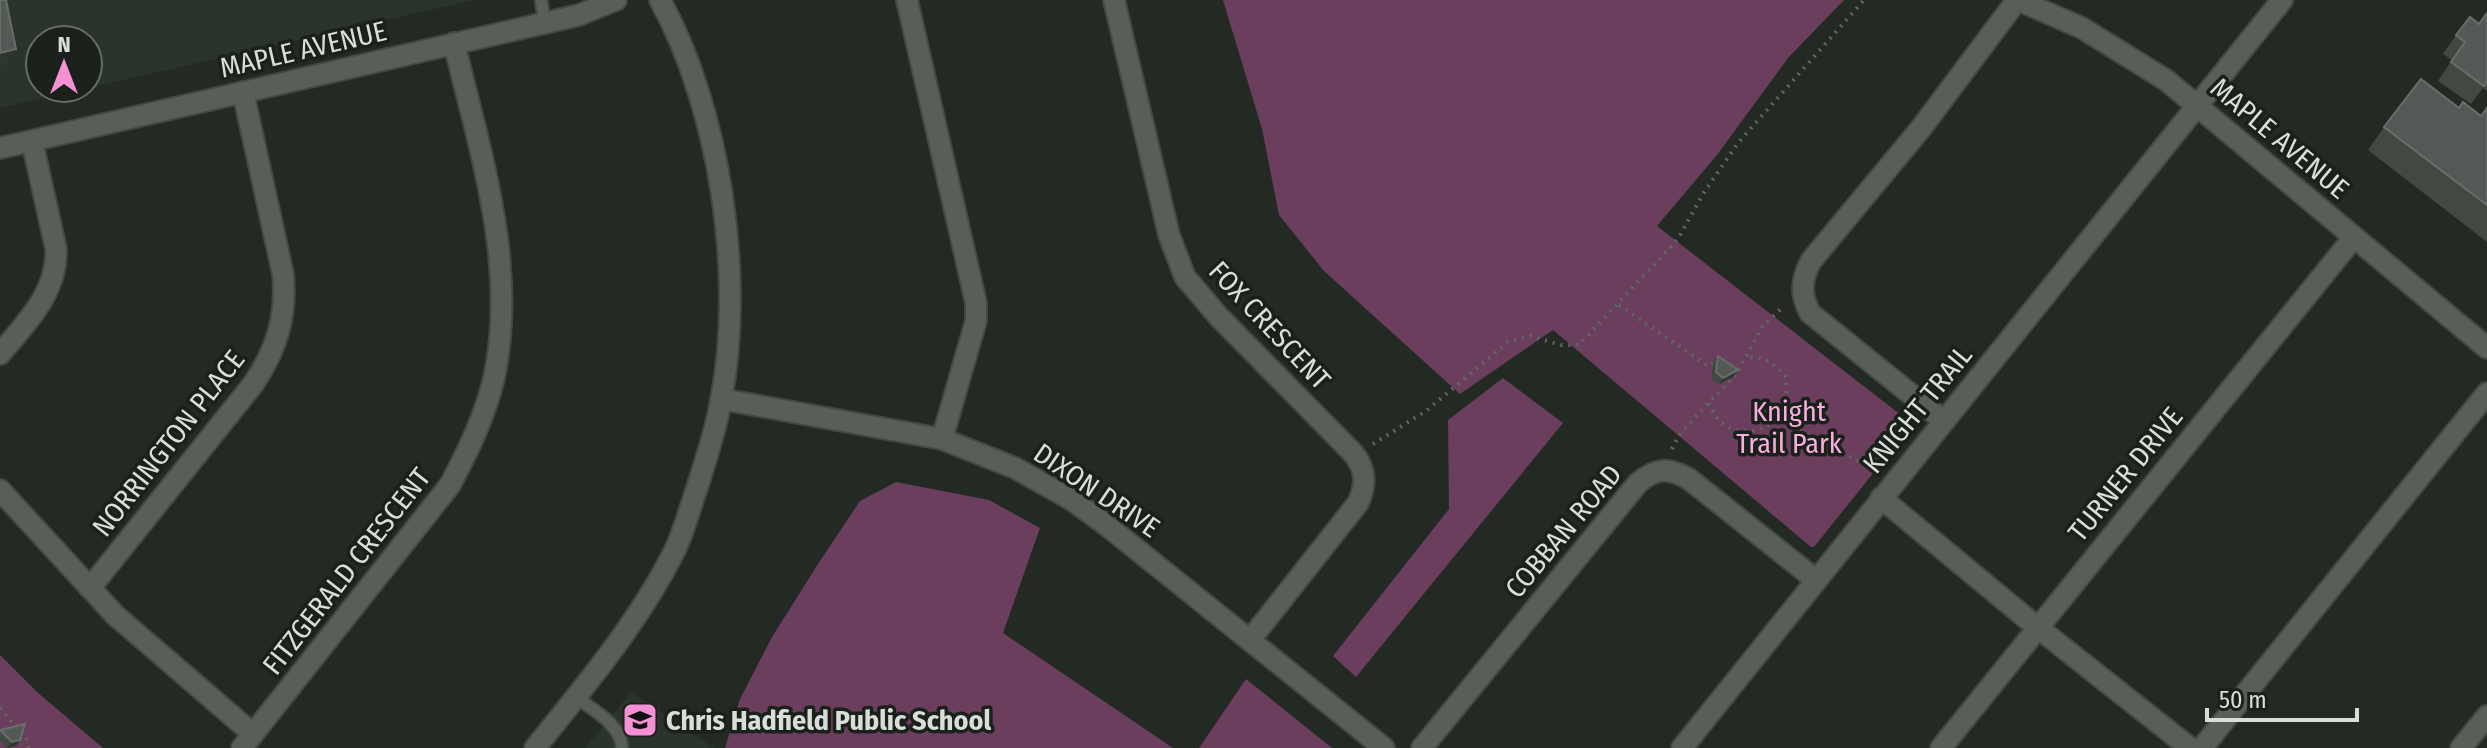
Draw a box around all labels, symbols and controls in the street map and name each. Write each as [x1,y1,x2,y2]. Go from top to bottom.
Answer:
street label: MAPLE AVENUE [217,14,390,85]
north arrow [24,24,104,104]
text: N [57,31,71,58]
street label: MAPLE AVENUE [2204,71,2355,206]
street label: FOX CRESCENT [1202,255,1337,396]
street label: KNIGHT TRAIL [1856,338,1979,480]
street label: NORRINGTON PLACE [86,344,251,543]
park label: Knight Trail Park [1736,395,1843,460]
street label: TURNER DRIVE [2061,401,2189,548]
street label: DIXON DRIVE [1028,436,1166,544]
street label: COBBAN ROAD [1498,458,1629,604]
street label: FITZGERALD CRESCENT [256,462,437,681]
scale bar [2207,672,2357,722]
text: 50 m [2219,686,2267,714]
school or university icon: Chris Hadfield Public School [621,701,659,739]
place label: Chris Hadfield Public School [666,704,991,737]

